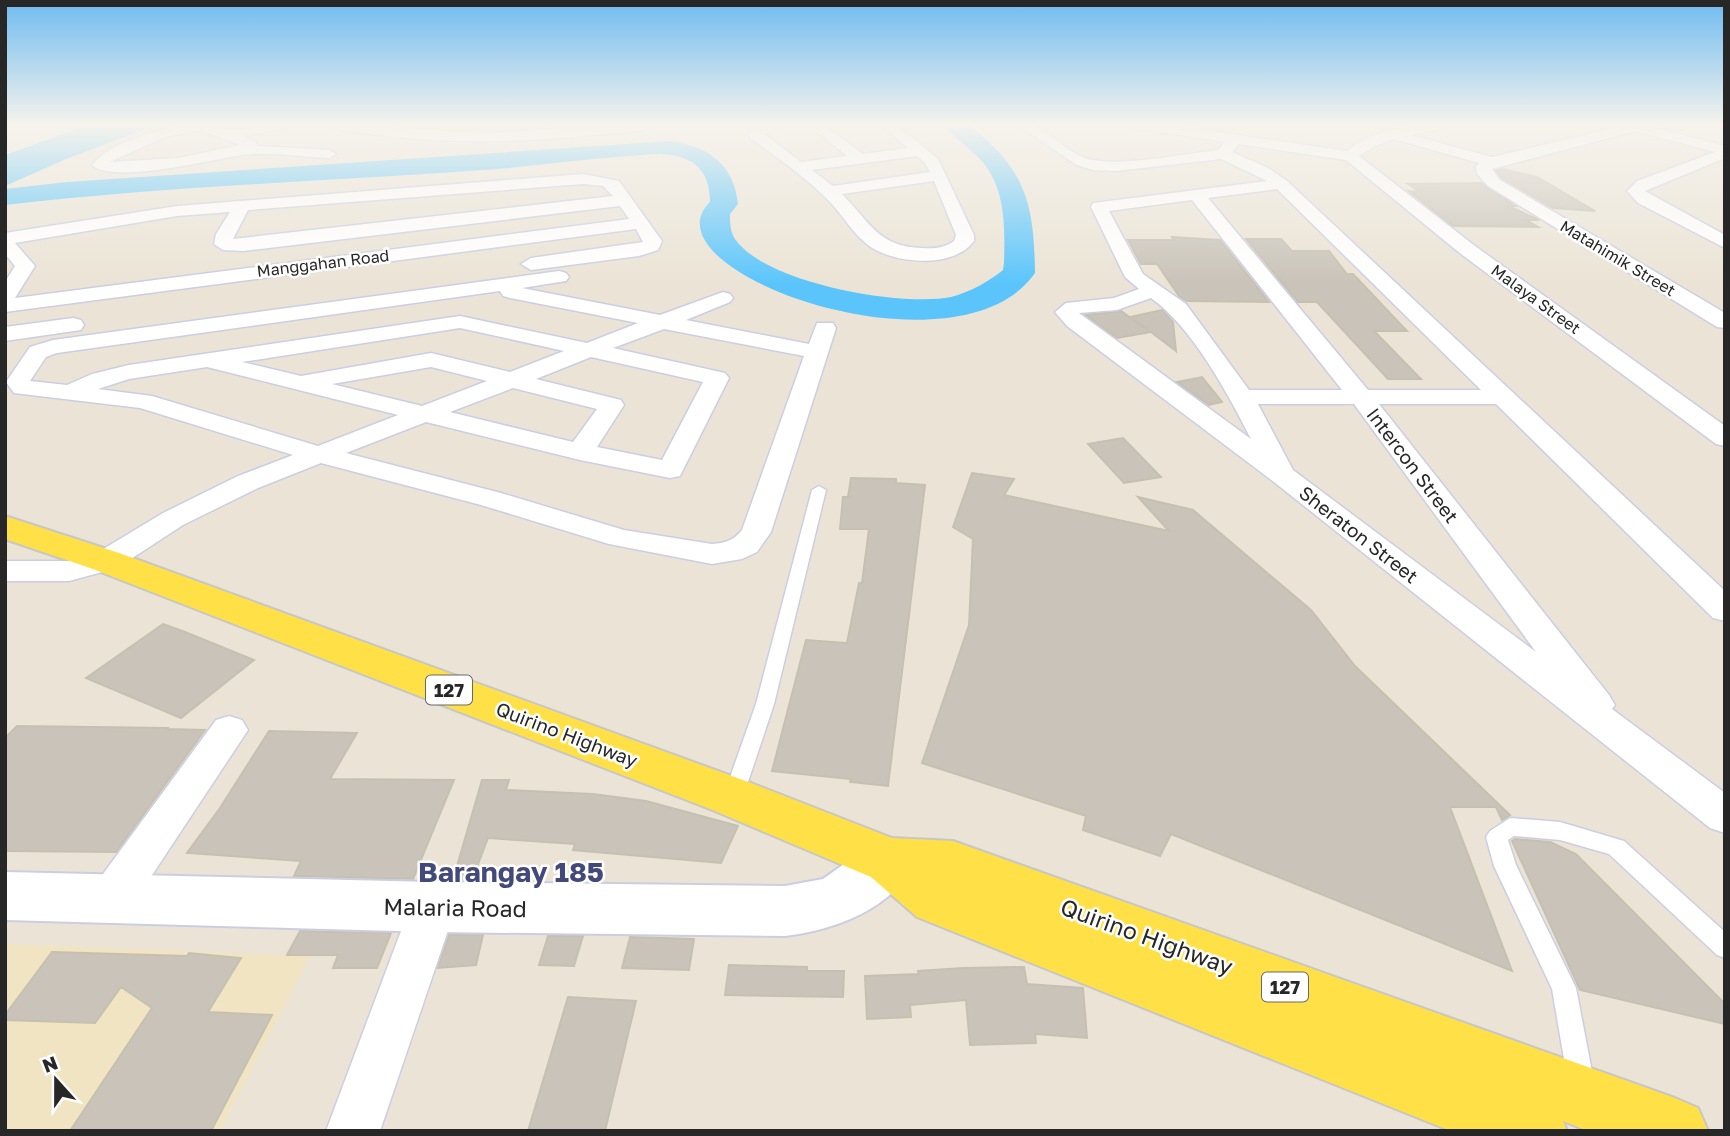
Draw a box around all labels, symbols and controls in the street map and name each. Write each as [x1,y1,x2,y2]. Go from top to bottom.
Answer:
street label: Matahimik Street [1557,216,1679,300]
street label: Manggahan Road [256,245,390,281]
street label: Malaya Street [1487,260,1585,338]
street label: Intercon Street [1362,403,1464,527]
street label: Sheraton Street [1295,481,1423,587]
road number: 127 [426,676,472,704]
street label: Quirino Highway [493,696,641,772]
district label: Barangay 185 [418,855,604,888]
street label: Malaria Road [383,892,527,922]
street label: Quirino Highway [1057,892,1237,980]
road number: 127 [1262,972,1308,1002]
north arrow [21,1045,91,1115]
text: N [39,1050,61,1077]

